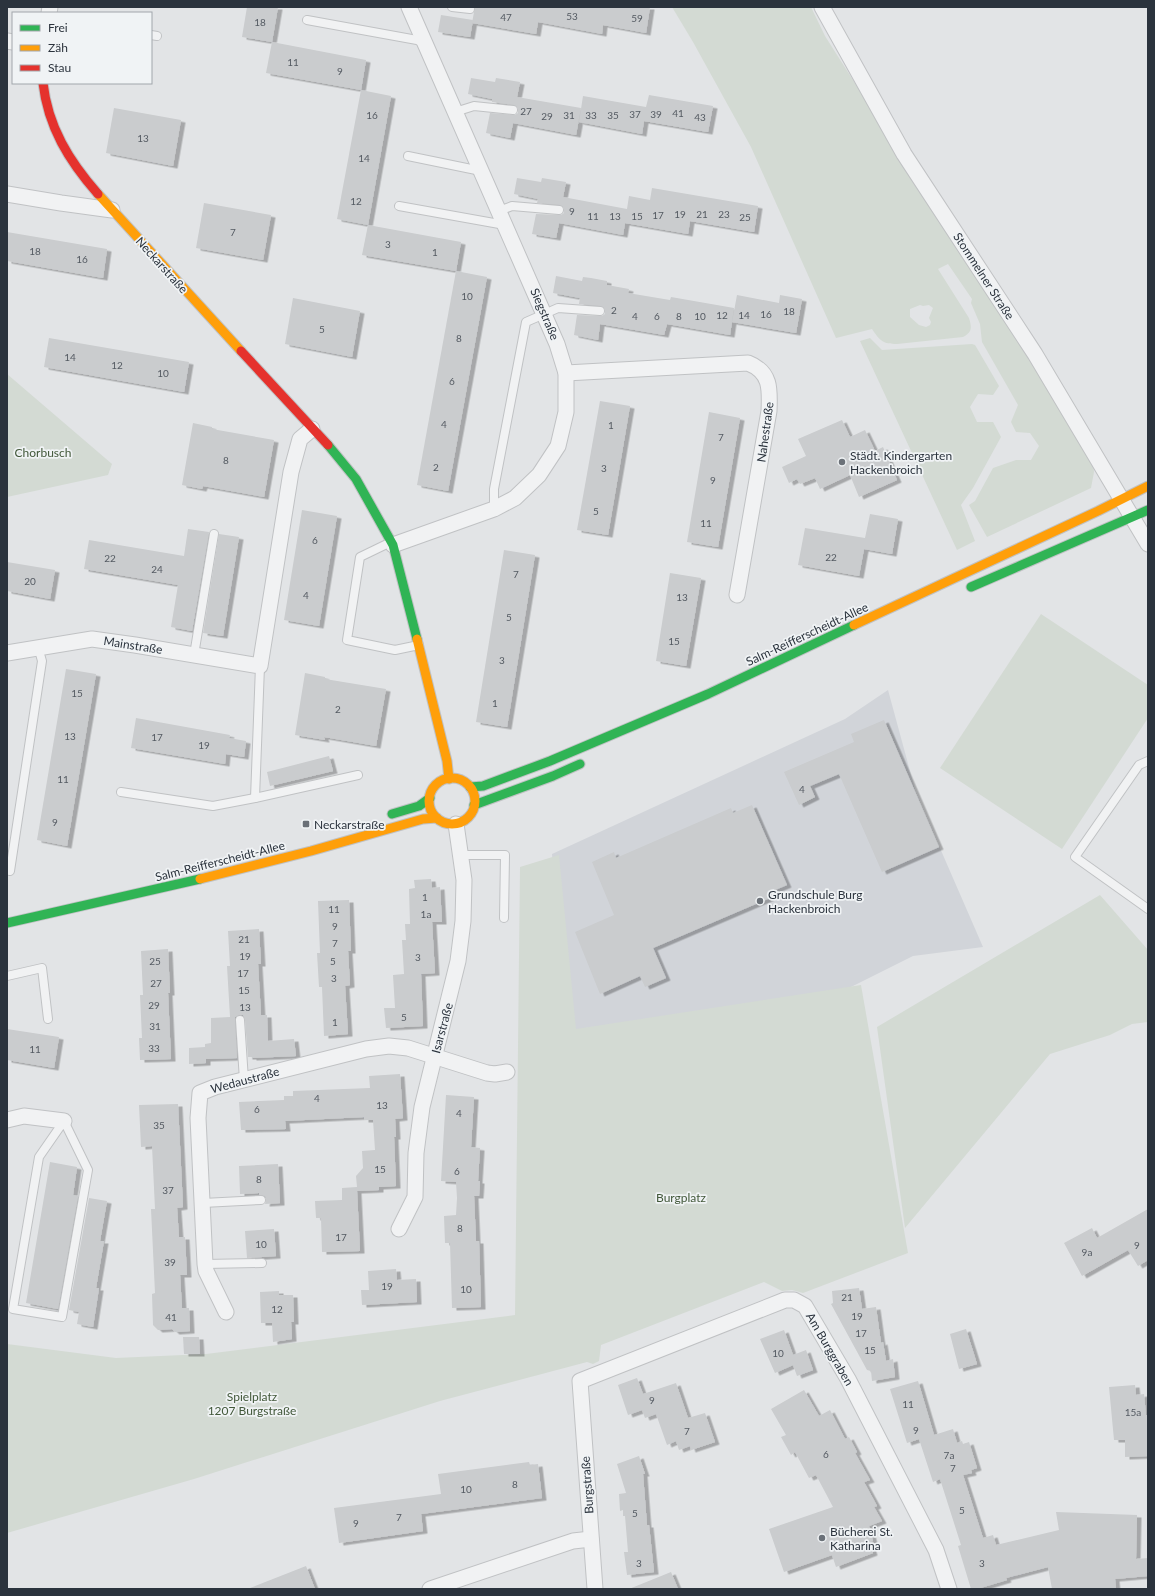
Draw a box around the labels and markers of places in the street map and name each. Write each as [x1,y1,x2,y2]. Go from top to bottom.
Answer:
place label: Städt. Kindergarten Hackenbroich [850,448,952,477]
marker: Städt. Kindergarten Hackenbroich [837,457,847,467]
place label: Neckarstraße [314,817,384,832]
marker: Neckarstraße [301,819,311,829]
place label: Grundschule Burg Hackenbroich [768,887,863,916]
marker: Grundschule Burg Hackenbroich [755,896,765,906]
place label: Bücherei St. Katharina [830,1524,893,1553]
marker: Bücherei St. Katharina [817,1533,827,1543]

